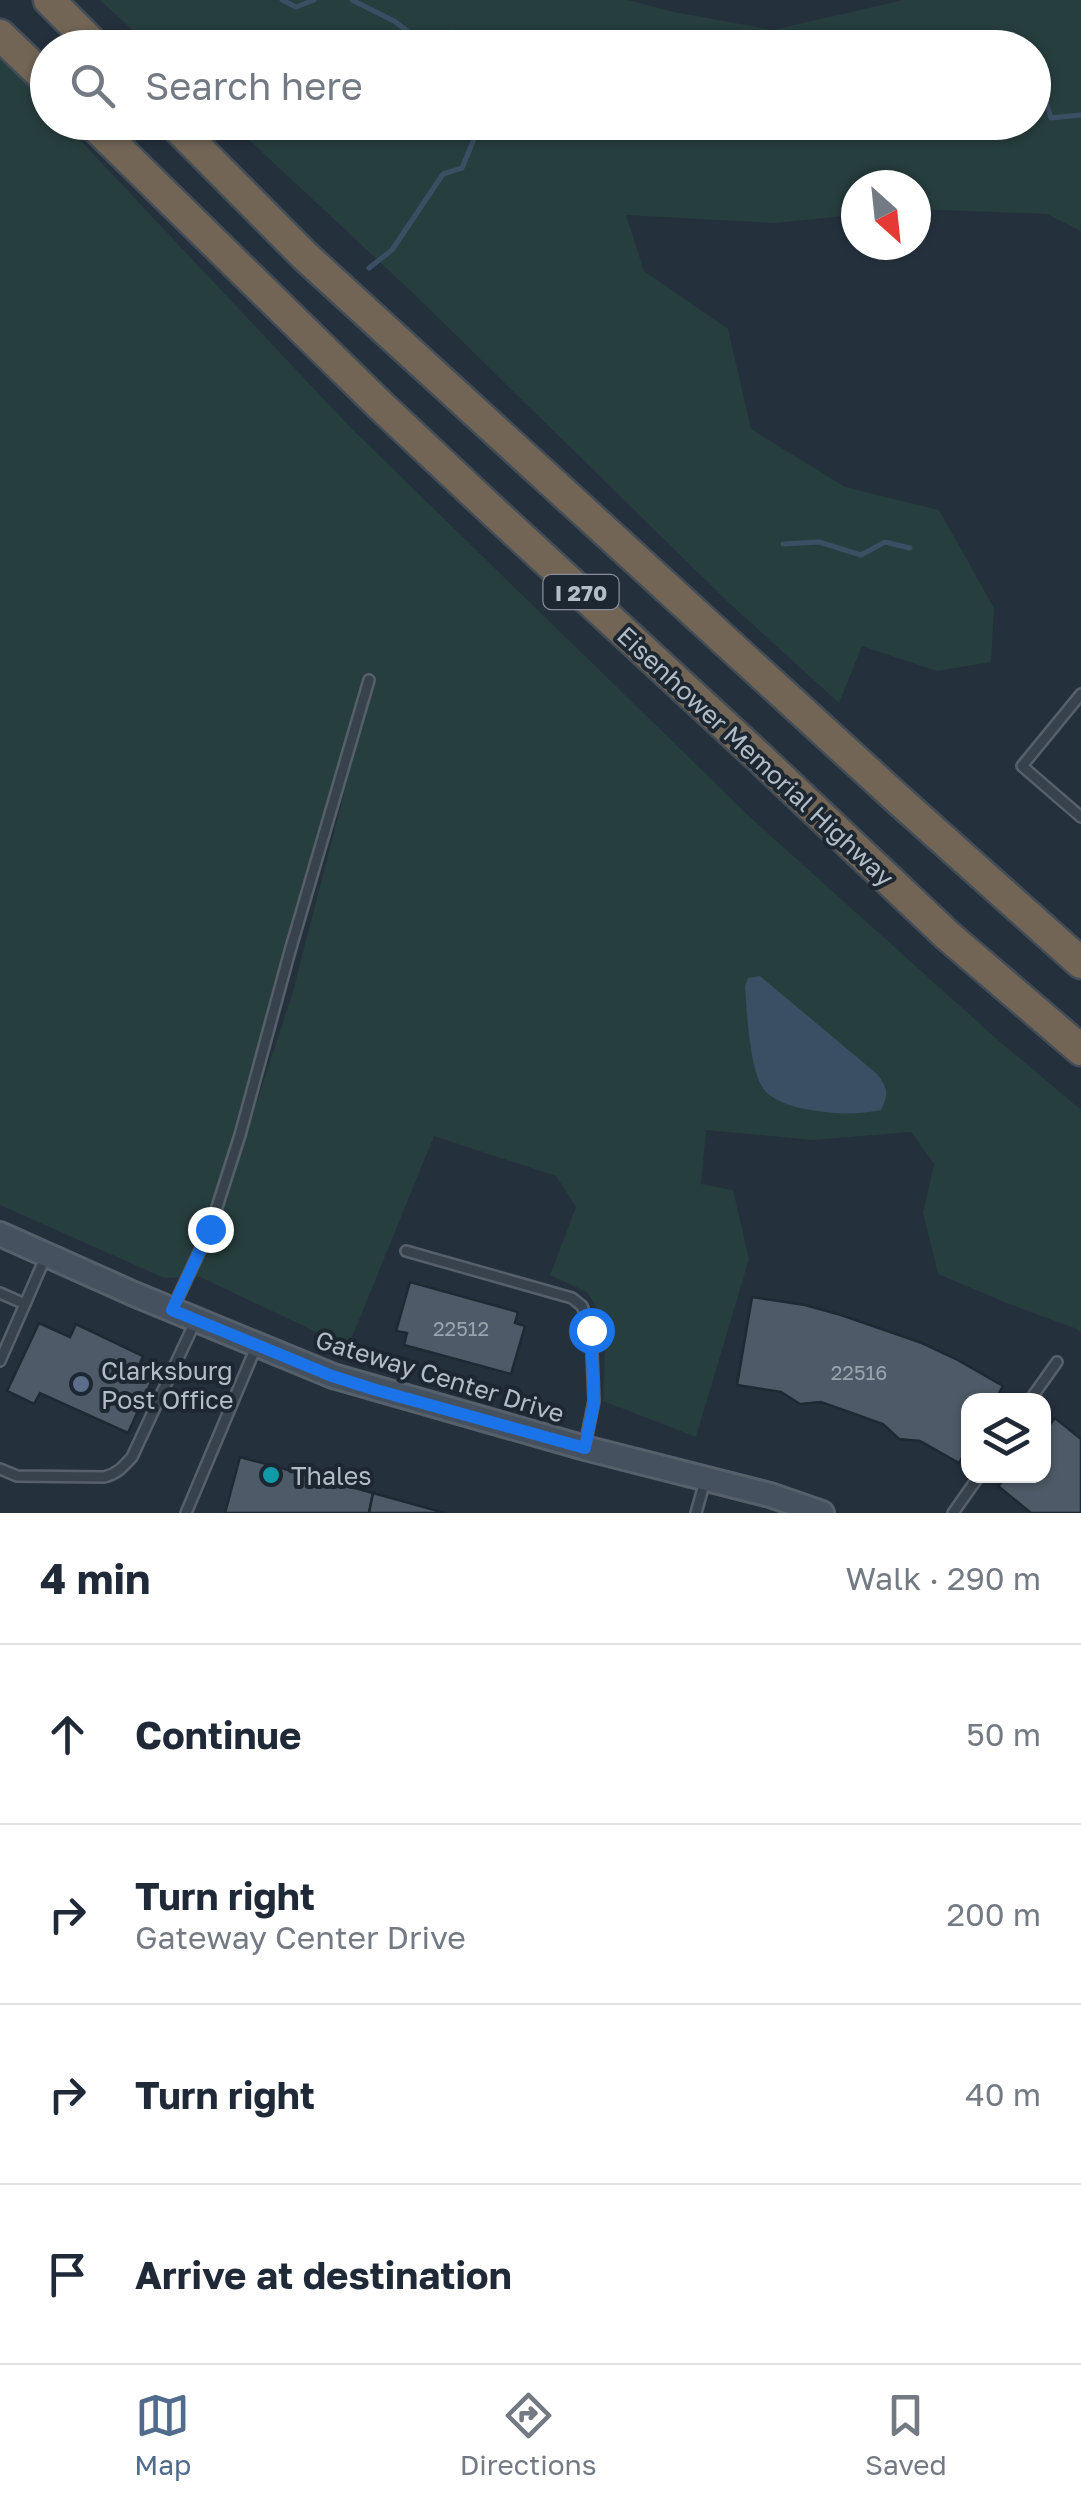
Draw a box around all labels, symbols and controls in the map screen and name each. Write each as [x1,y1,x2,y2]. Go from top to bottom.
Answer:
search box [30,30,1051,140]
icon: search [65,58,120,113]
text: Search here [145,63,363,108]
north arrow [841,170,931,260]
road number: I 270 [544,575,618,609]
street label: Eisenhower Memorial Highway [611,619,901,893]
route end [188,1207,234,1253]
route start [569,1308,615,1354]
house number: 22512 [433,1316,489,1340]
street label: Gateway Center Drive [312,1323,568,1429]
place label: Clarksburg Post Office [101,1355,233,1415]
house number: 22516 [831,1360,887,1384]
marker: Clarksburg Post Office [70,1373,92,1395]
map controls [961,1393,1051,1483]
button: layers [961,1393,1051,1483]
place label: Thales [291,1460,372,1491]
marker: Thales [260,1464,282,1486]
text: 4 min [40,1553,150,1603]
text: Walk · 290 m [845,1559,1041,1597]
icon: ahead [40,1707,95,1762]
text: Continue [135,1712,301,1757]
text: 50 m [966,1715,1041,1753]
text: Turn right [135,1873,315,1918]
icon: right [40,1887,95,1942]
text: 200 m [946,1895,1041,1933]
text: Gateway Center Drive [135,1918,466,1956]
icon: right [40,2067,95,2122]
text: Turn right [135,2072,315,2117]
text: 40 m [965,2075,1041,2113]
icon: arrive [40,2247,95,2302]
text: Arrive at destination [135,2252,512,2297]
tab: Map [134,2388,191,2481]
tab: Directions [460,2388,597,2481]
tab: Saved [865,2388,947,2481]

